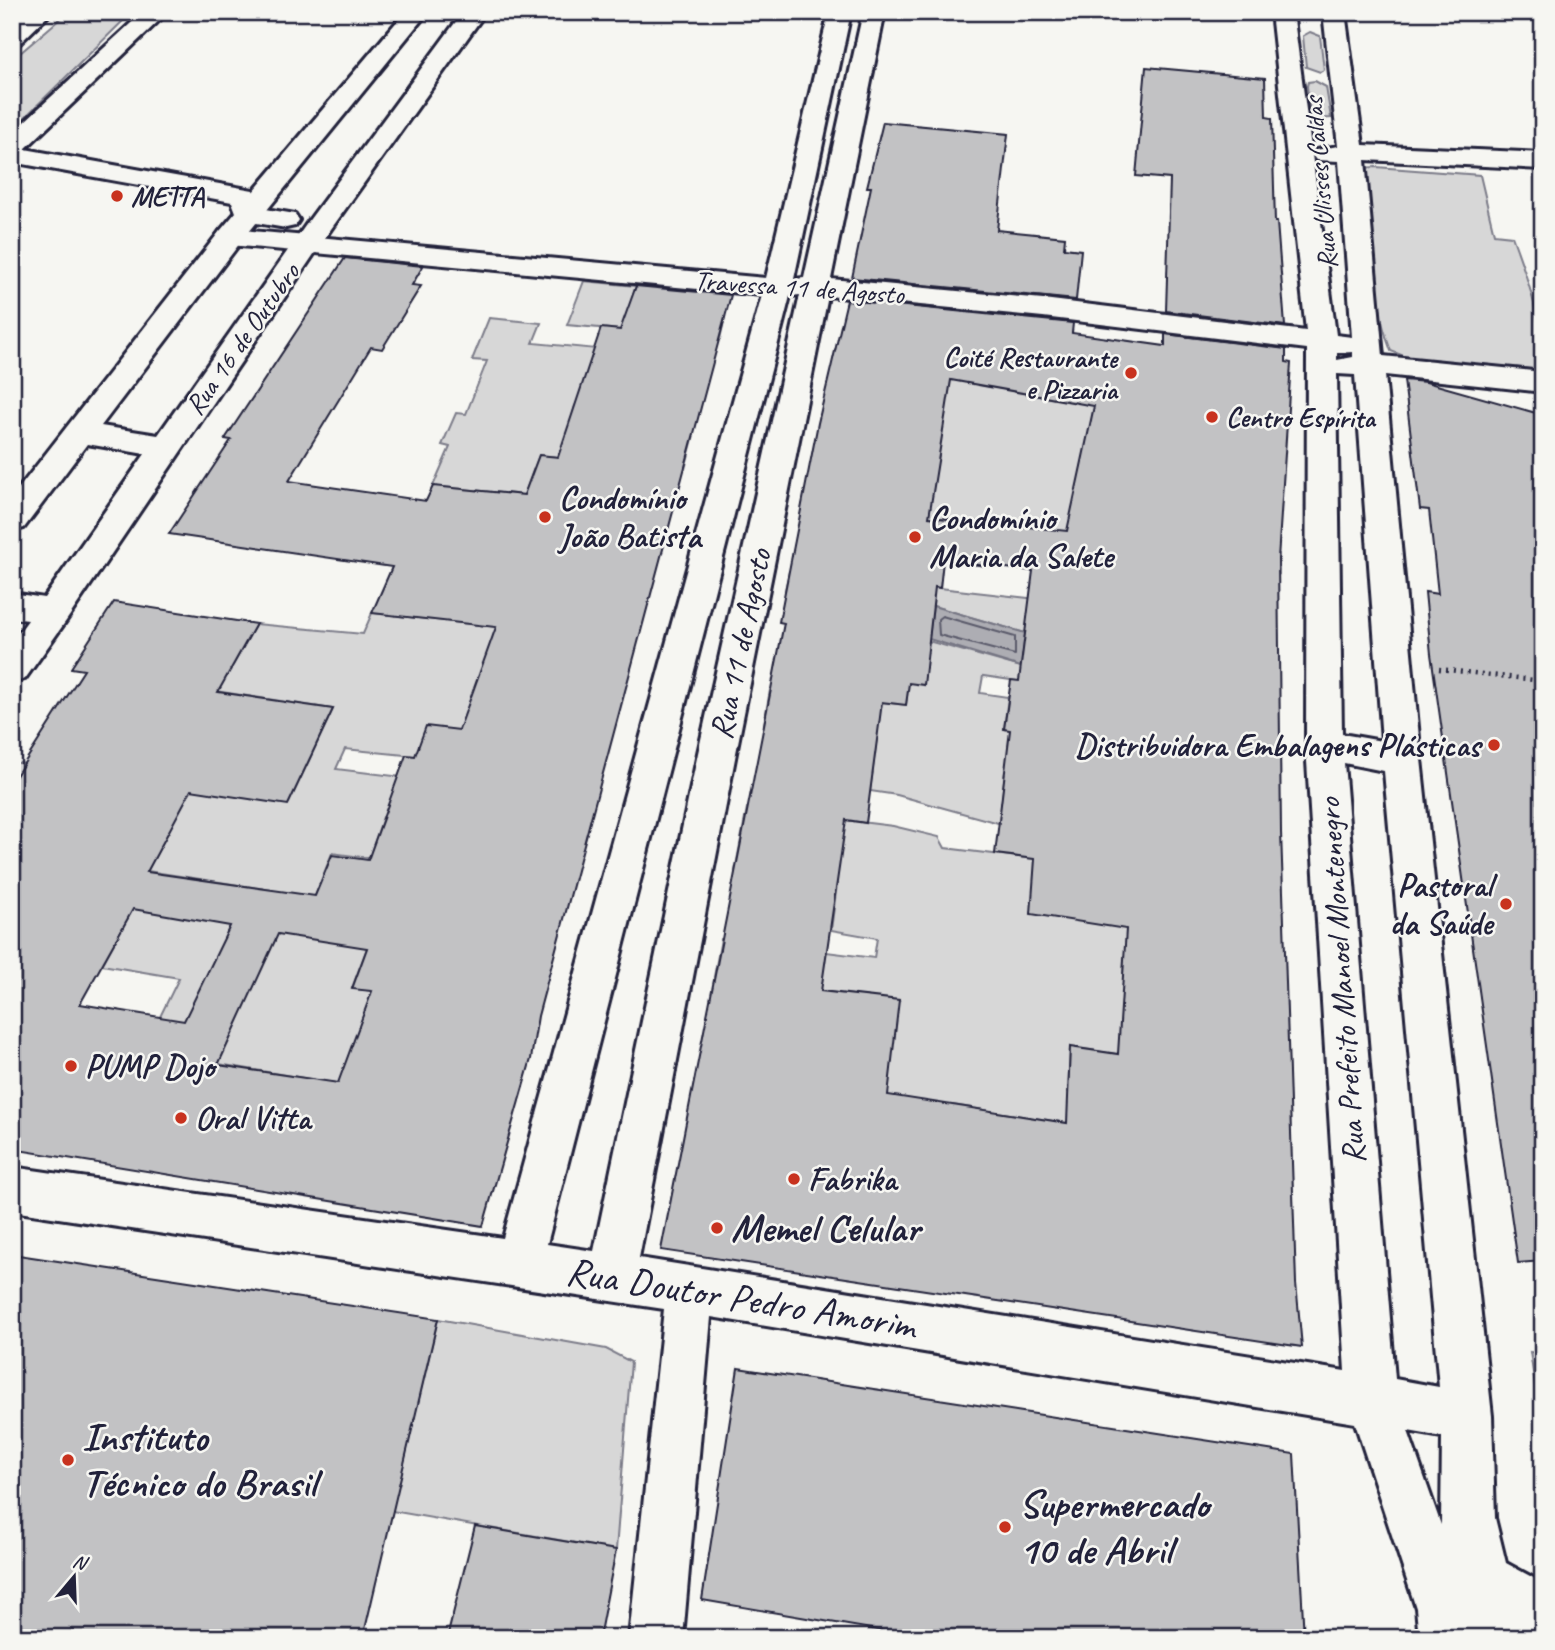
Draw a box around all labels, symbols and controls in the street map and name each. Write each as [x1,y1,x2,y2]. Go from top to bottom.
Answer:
street label: Rua Ulisses Caldas [1295,93,1345,270]
place label: METTA [131,179,205,214]
marker: METTA [109,188,125,204]
street label: Rua 16 de Outubro [177,255,308,422]
street label: Travessa 11 de Agosto [693,262,907,312]
place label: Coité Restaurante e Pizzaria [944,340,1120,407]
marker: Coité Restaurante e Pizzaria [1123,365,1139,381]
place label: Centro Espírita [1226,400,1377,435]
marker: Centro Espírita [1204,409,1220,425]
place label: Condomínio João Batista [557,477,703,557]
place label: Condomínio Maria da Salete [929,497,1116,577]
marker: Condomínio João Batista [537,509,553,525]
marker: Condomínio Maria da Salete [907,529,923,545]
street label: Rua 11 de Agosto [699,544,781,743]
place label: Distribuidora Embalagens Plásticas [1075,724,1483,766]
marker: Distribuidora Embalagens Plásticas [1486,737,1502,753]
street label: Rua Prefeito Manoel Montenegro [1307,794,1375,1165]
place label: Pastoral da Saúde [1390,864,1498,944]
marker: Pastoral da Saúde [1498,896,1514,912]
place label: PUMP Dojo [85,1045,217,1087]
marker: PUMP Dojo [63,1058,79,1074]
place label: Oral Vitta [195,1097,313,1139]
marker: Oral Vitta [173,1110,189,1126]
place label: Fabrika [808,1158,899,1200]
marker: Fabrika [786,1171,802,1187]
place label: Memel Celular [731,1203,924,1253]
marker: Memel Celular [709,1220,725,1236]
street label: Rua Doutor Pedro Amorim [563,1246,923,1351]
place label: Instituto Técnico do Brasil [82,1412,324,1508]
marker: Instituto Técnico do Brasil [60,1452,76,1468]
place label: Supermercado 10 de Abril [1019,1479,1213,1575]
marker: Supermercado 10 de Abril [997,1519,1013,1535]
north arrow [38,1542,108,1612]
text: N [70,1549,92,1576]

